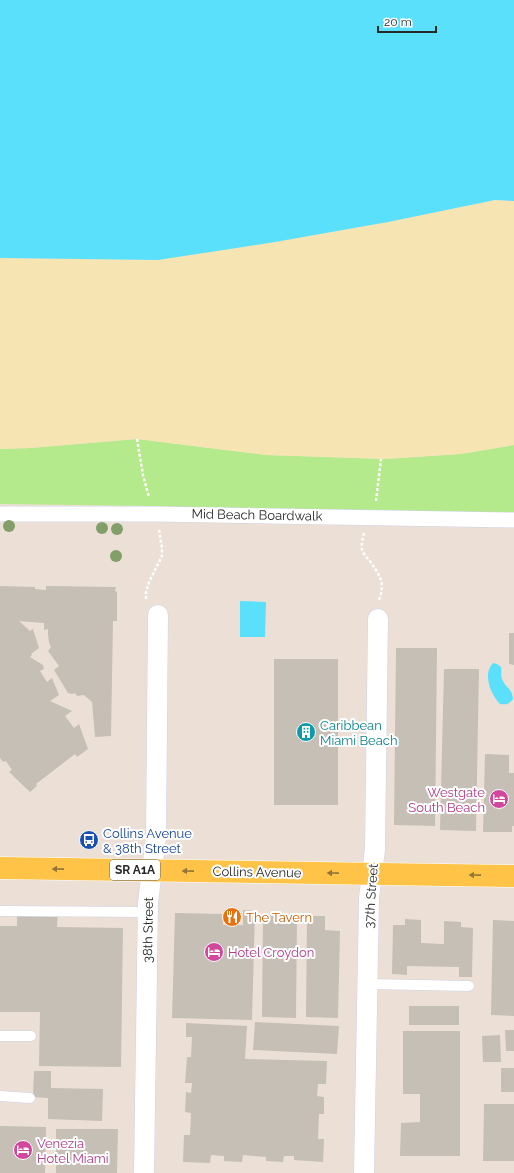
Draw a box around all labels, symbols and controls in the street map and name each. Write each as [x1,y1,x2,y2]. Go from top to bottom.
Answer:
scale bar [378,8,436,34]
text: 20 m [384,15,412,29]
street label: Mid Beach Boardwalk [191,506,323,524]
place label: Caribbean Miami Beach [320,718,398,748]
building icon: Caribbean Miami Beach [295,721,317,743]
place label: Westgate South Beach [408,785,485,815]
hotel icon: Westgate South Beach [488,788,510,810]
place label: Collins Avenue & 38th Street [103,826,192,856]
bus stop icon: Collins Avenue & 38th Street [78,829,100,851]
road number: SR A1A [110,860,160,880]
street label: 37th Street [361,862,381,929]
street label: Collins Avenue [212,864,302,880]
one-way arrow [51,866,64,872]
one-way arrow [181,868,194,874]
one-way arrow [326,870,339,876]
one-way arrow [469,872,481,879]
street label: 38th Street [140,896,156,963]
restaurant icon: The Tavern [221,906,243,928]
place label: The Tavern [246,910,312,925]
hotel icon: Hotel Croydon [203,941,225,963]
place label: Hotel Croydon [228,945,314,960]
place label: Venezia Hotel Miami [37,1136,109,1166]
hotel icon: Venezia Hotel Miami [12,1139,34,1161]

